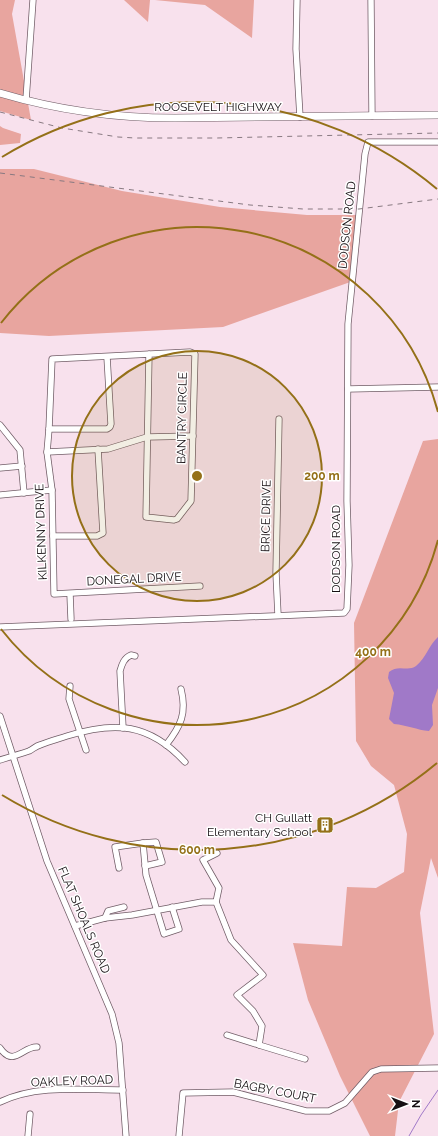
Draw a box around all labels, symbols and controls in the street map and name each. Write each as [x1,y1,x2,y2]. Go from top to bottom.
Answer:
street label: ROOSEVELT HIGHWAY [154,100,282,114]
street label: DODSON ROAD [335,180,359,270]
street label: BANTRY CIRCLE [174,372,190,464]
centre of rings [190,469,204,483]
text: 200 m [304,469,340,483]
street label: BRICE DRIVE [258,480,274,552]
street label: KILKENNY DRIVE [32,484,50,580]
street label: DODSON ROAD [329,505,343,593]
street label: DONEGAL DRIVE [86,570,182,588]
text: 400 m [355,645,391,659]
place label: CH Gullatt Elementary School [207,811,313,839]
building icon: CH Gullatt Elementary School [315,815,335,835]
text: 600 m [179,843,215,857]
street label: FLAT SHOALS ROAD [55,864,113,976]
street label: OAKLEY ROAD [31,1073,114,1089]
street label: BAGBY COURT [233,1076,318,1106]
north arrow [386,1084,426,1124]
text: N [409,1100,422,1108]

